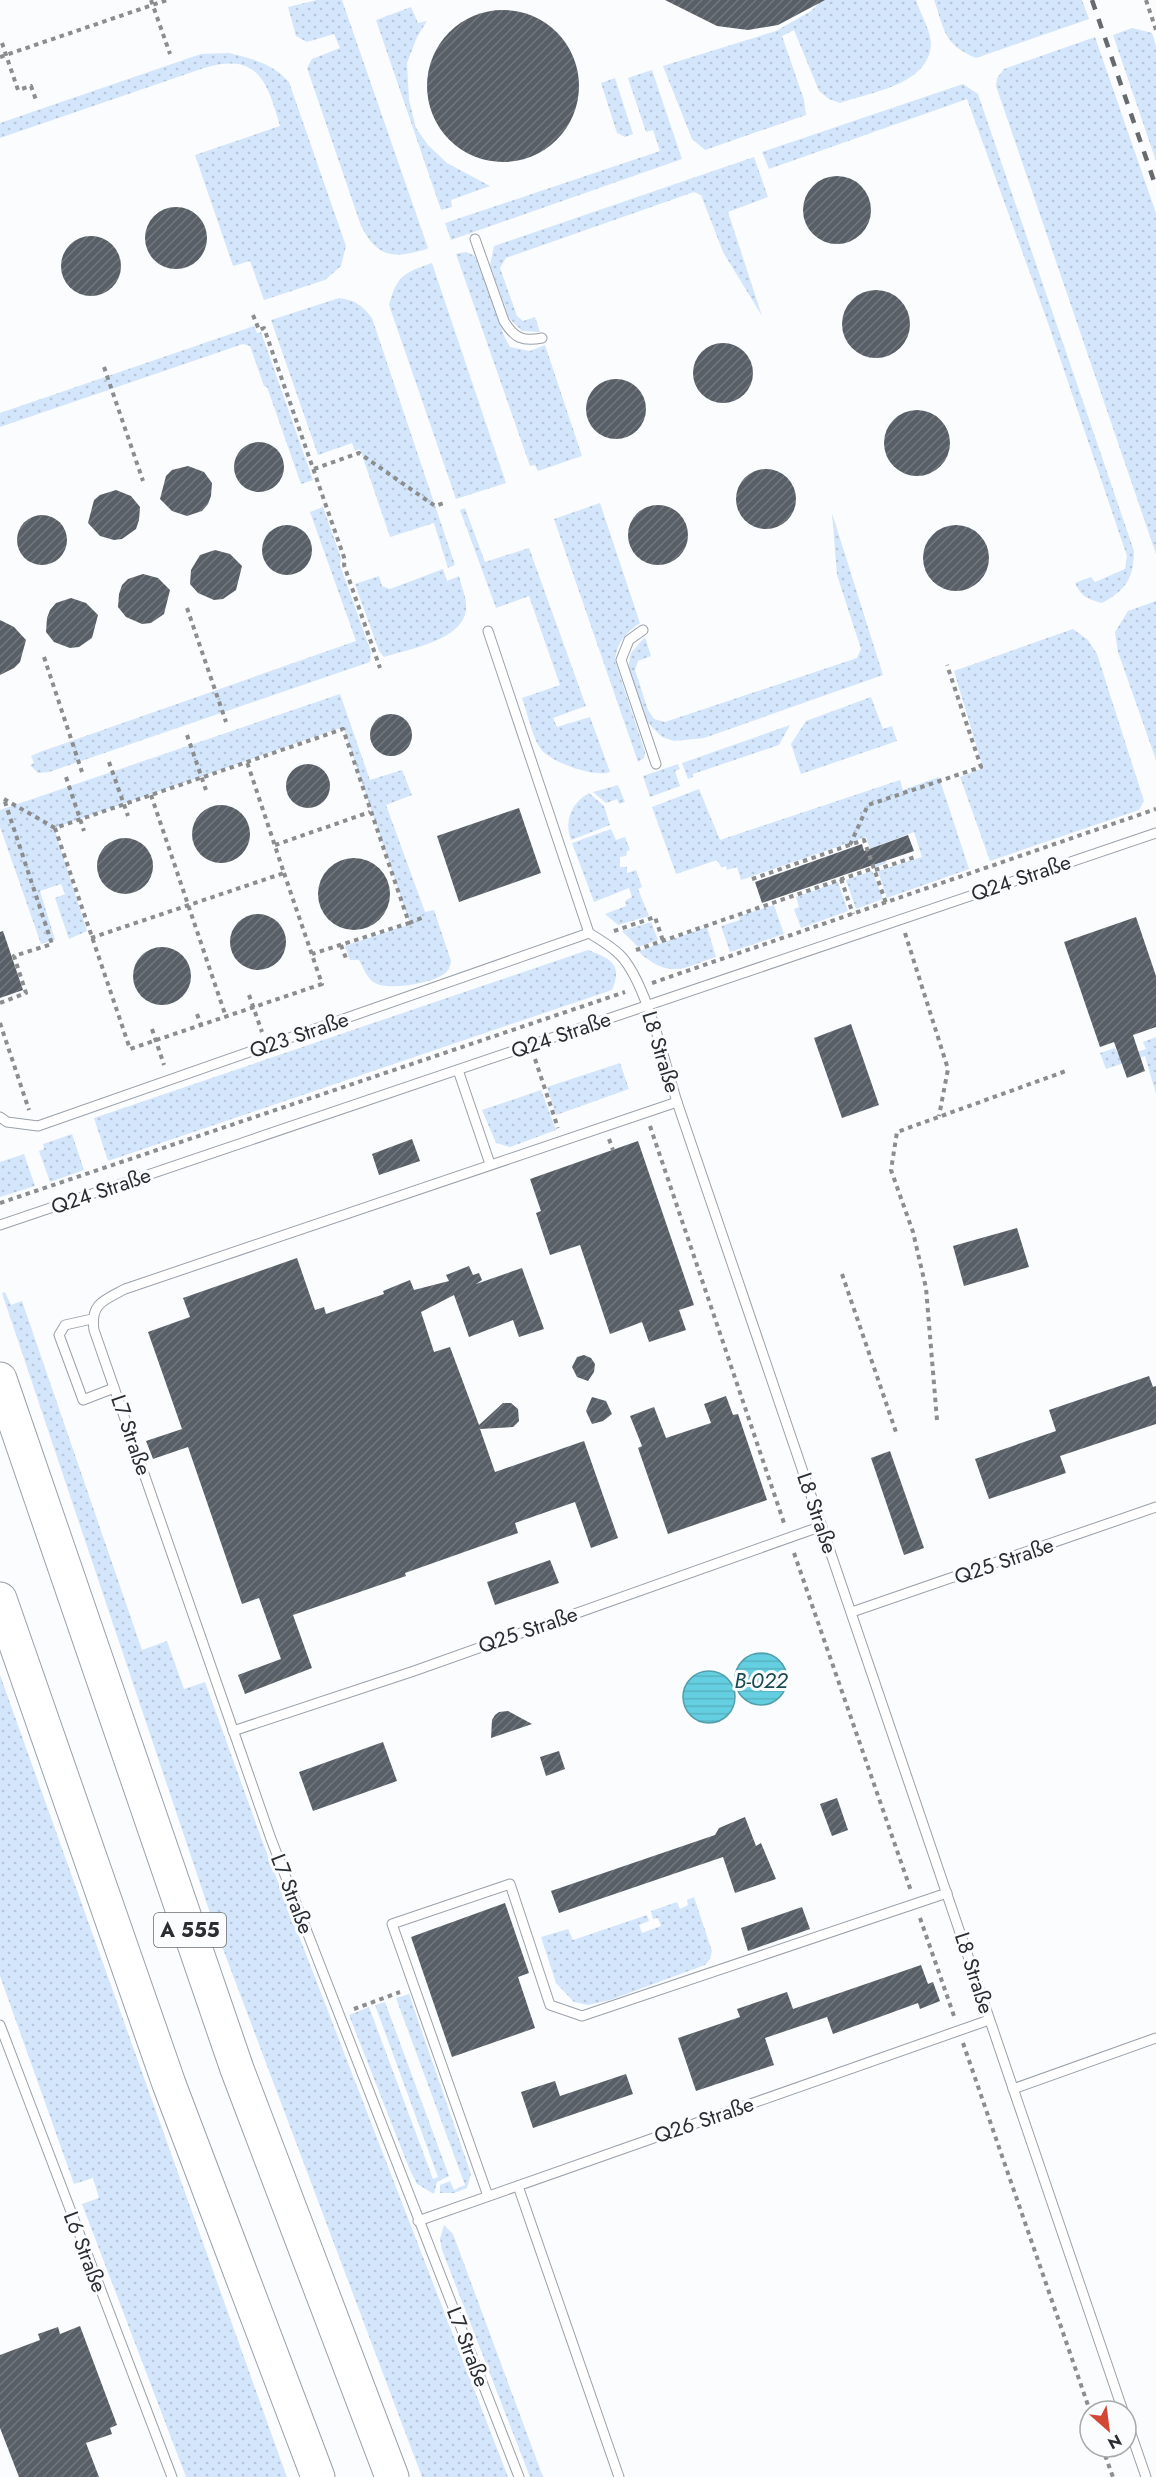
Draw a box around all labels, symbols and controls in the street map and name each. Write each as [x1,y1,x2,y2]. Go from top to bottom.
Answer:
street label: Q24 Straße [967,847,1075,909]
street label: Q23 Straße [245,1004,353,1066]
street label: Q24 Straße [507,1004,615,1066]
street label: L8 Straße [634,1008,688,1097]
street label: Q24 Straße [47,1160,155,1222]
street label: L7 Straße [103,1391,159,1479]
street label: L8 Straße [789,1469,845,1558]
street label: Q25 Straße [950,1530,1058,1592]
street label: Q25 Straße [474,1599,582,1661]
water label: B-022 [734,1664,789,1696]
street label: L7 Straße [263,1850,321,1938]
road number: A 555 [154,1913,226,1947]
street label: L8 Straße [947,1929,1001,2018]
street label: Q26 Straße [650,2089,758,2151]
street label: L6 Straße [56,2207,114,2297]
street label: L7 Straße [439,2303,497,2391]
north arrow [1078,2399,1138,2459]
text: N [1104,2429,1126,2455]

